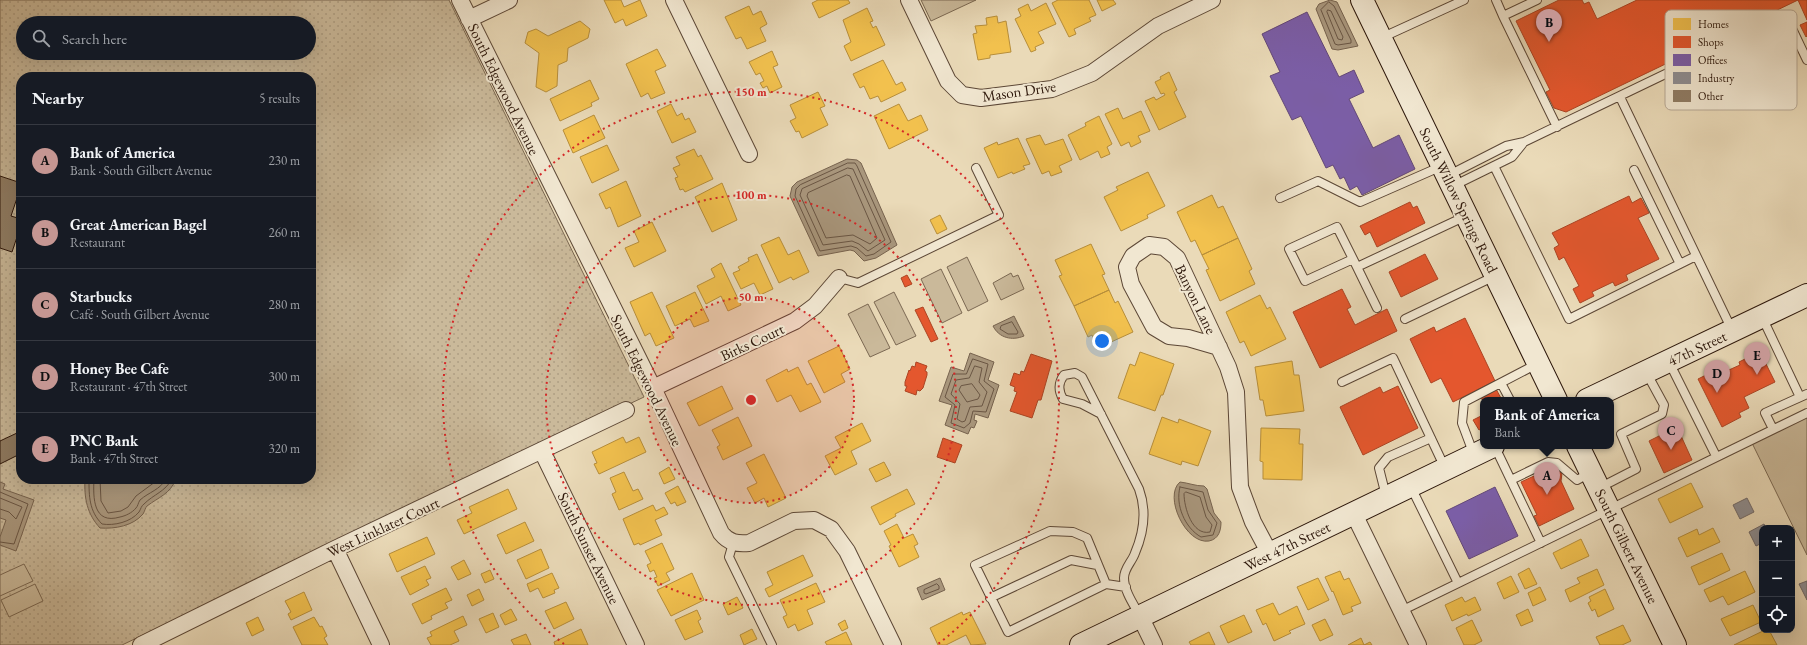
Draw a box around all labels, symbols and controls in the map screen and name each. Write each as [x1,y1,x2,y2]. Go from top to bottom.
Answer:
pin: B [1536,9,1562,42]
legend [1665,10,1797,110]
search box [16,16,316,60]
text: Homes [1698,17,1729,31]
street label: South Edgewood Avenue [464,20,544,158]
icon: search [30,27,52,49]
text: Search here [62,29,127,48]
text: Shops [1698,35,1724,49]
text: Offices [1698,53,1727,67]
text: Industry [1698,71,1735,85]
street label: Mason Drive [981,76,1057,106]
text: 150 m [735,84,767,100]
text: Nearby [32,87,84,109]
text: Other [1698,89,1724,103]
text: 5 results [259,90,300,107]
street label: South Willow Springs Road [1415,124,1503,276]
text: Bank of America [70,143,175,162]
text: A [40,152,50,169]
text: 230 m [269,152,300,169]
text: Bank · South Gilbert Avenue [70,162,212,179]
text: 100 m [735,187,767,203]
text: Great American Bagel [70,215,207,234]
text: B [41,224,49,241]
text: 260 m [269,224,300,241]
text: Restaurant [70,234,125,251]
street label: Banyon Lane [1171,261,1221,337]
text: Starbucks [70,287,132,306]
text: 50 m [738,289,764,305]
text: C [40,296,50,313]
text: 280 m [269,296,300,313]
text: Café · South Gilbert Avenue [70,306,210,323]
street label: South Edgewood Avenue [607,311,687,449]
street label: Birks Court [717,319,787,365]
street label: 47th Street [1665,326,1730,370]
your location [1092,331,1112,351]
pin: E [1744,342,1770,375]
text: Honey Bee Cafe [70,359,169,378]
pin: D [1704,360,1730,393]
text: D [40,368,50,385]
text: 300 m [269,368,300,385]
text: Restaurant · 47th Street [70,378,187,395]
centre of rings [744,393,758,407]
popup [1480,397,1614,449]
text: Bank of America [1494,405,1600,424]
pin: C [1658,417,1684,450]
text: Bank [1494,424,1520,441]
text: PNC Bank [70,431,138,450]
text: E [41,440,49,457]
text: 320 m [269,440,300,457]
text: Bank · 47th Street [70,450,158,467]
pin: A [1534,462,1560,495]
street label: South Gilbert Avenue [1591,486,1663,607]
street label: South Sunset Avenue [554,489,624,607]
street label: West Linklater Court [324,493,443,561]
street label: West 47th Street [1241,517,1333,575]
map controls [1759,525,1795,633]
button: + [1759,525,1795,561]
button: − [1759,561,1795,597]
button: locate [1759,597,1795,633]

